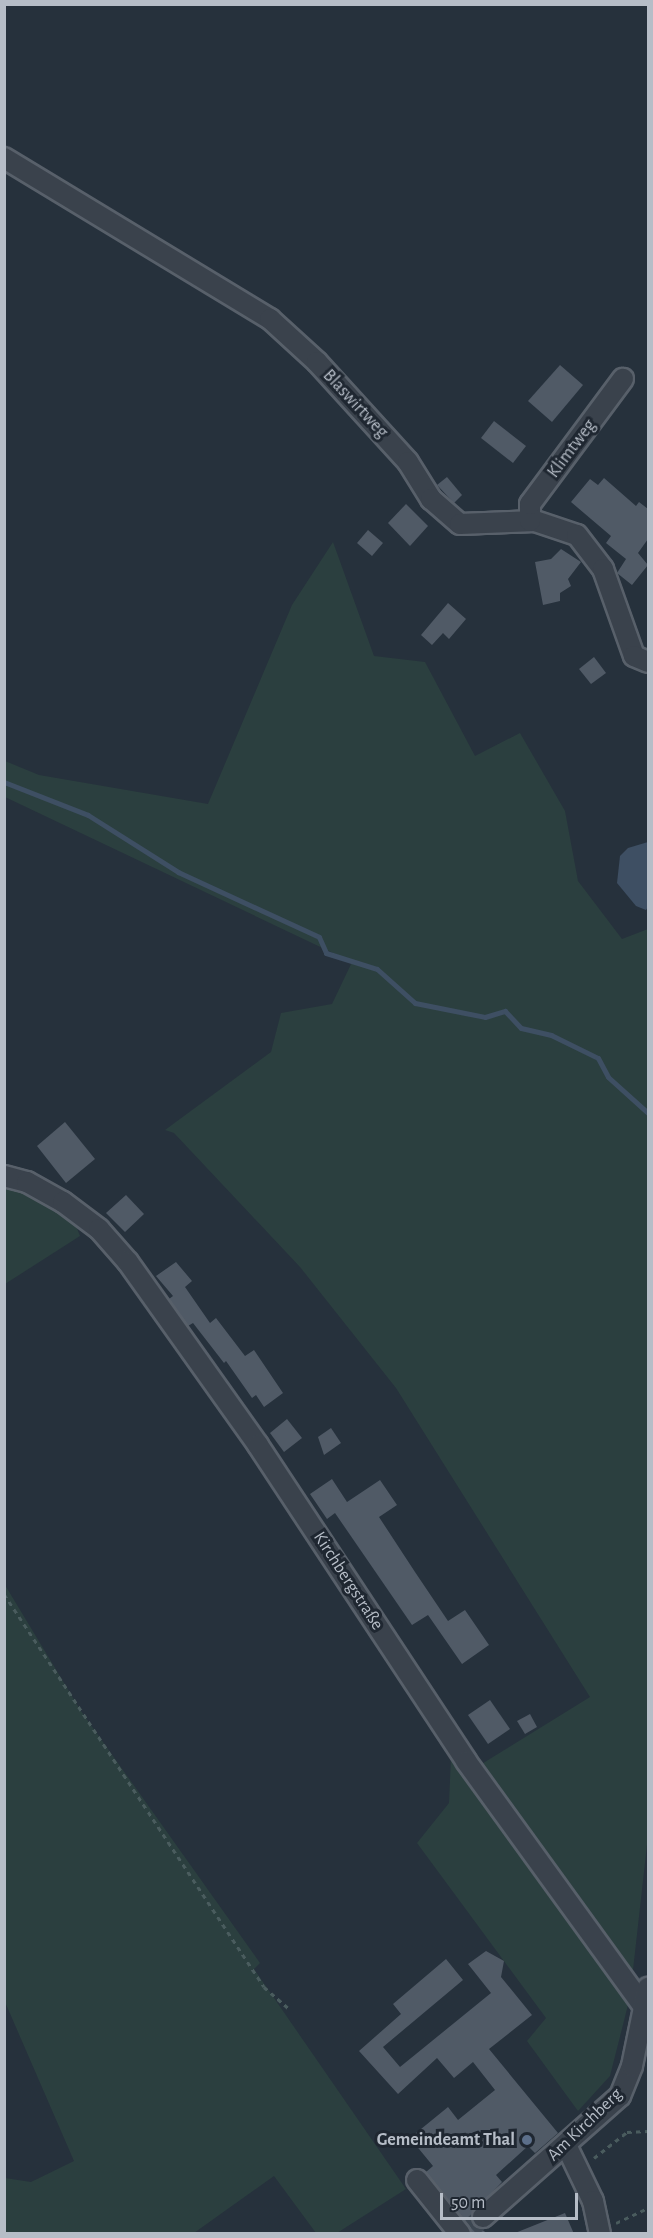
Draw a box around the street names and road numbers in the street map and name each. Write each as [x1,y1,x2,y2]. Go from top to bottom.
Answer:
street label: Blaswirtweg [318,365,392,443]
street label: Klimtweg [543,416,601,482]
street label: Kirchbergstraße [308,1528,388,1634]
street label: Am Kirchberg [543,2084,627,2166]

